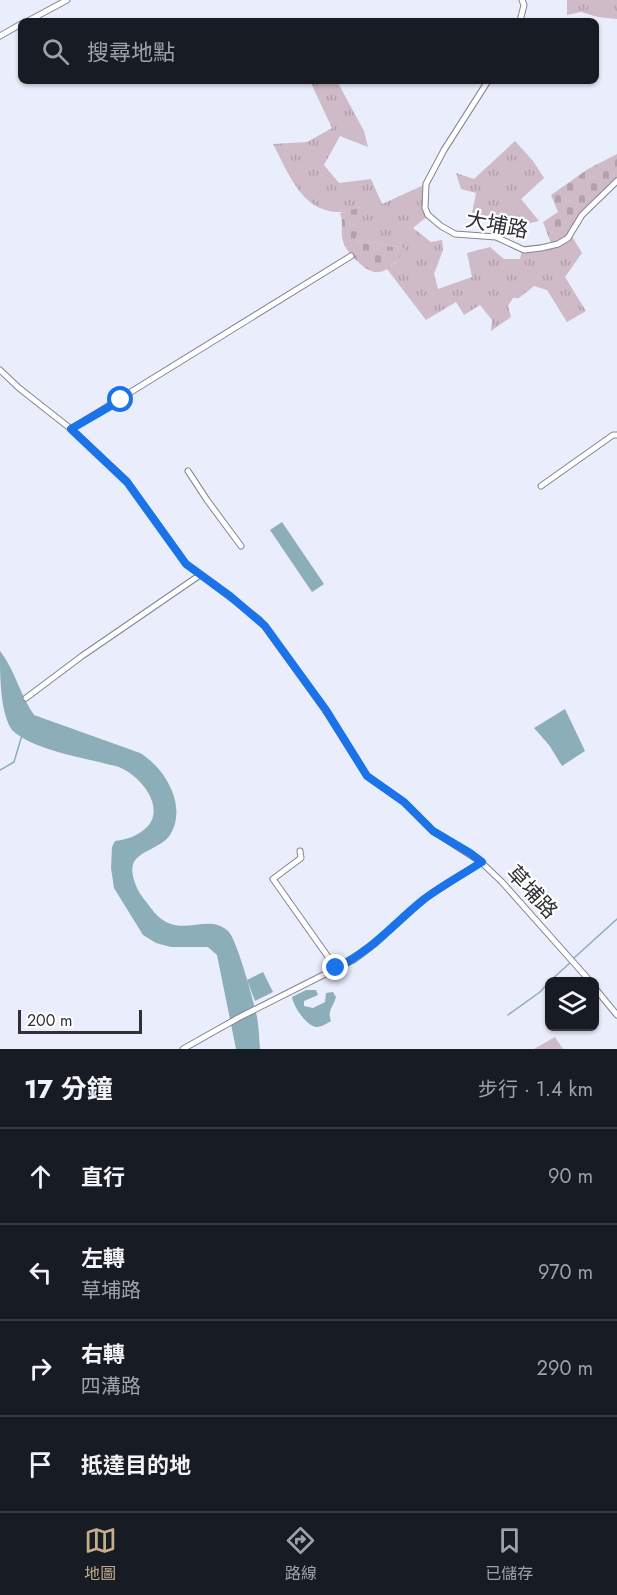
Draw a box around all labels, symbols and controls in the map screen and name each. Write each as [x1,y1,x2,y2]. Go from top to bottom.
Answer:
search box [18,18,599,84]
icon: search [39,35,72,68]
text: 搜尋地點 [87,36,175,68]
street label: 大埔路 [463,204,531,246]
route start [107,386,133,412]
street label: 草埔路 [500,859,564,925]
route end [322,954,348,980]
map controls [545,977,599,1031]
button: layers [545,977,599,1031]
scale bar [18,1007,142,1034]
text: 200 m [27,1009,73,1032]
text: 17 分鐘 [24,1070,113,1108]
text: 步行 · 1.4 km [478,1075,593,1104]
icon: ahead [24,1160,57,1193]
text: 直行 [81,1161,125,1193]
text: 90 m [548,1162,593,1191]
text: 左轉 [81,1242,125,1274]
icon: left [24,1256,57,1289]
text: 970 m [538,1258,593,1287]
text: 草埔路 [81,1276,141,1305]
text: 右轉 [81,1338,125,1370]
icon: right [24,1352,57,1385]
text: 290 m [537,1354,593,1383]
text: 四溝路 [81,1372,141,1401]
icon: arrive [24,1448,57,1481]
text: 抵達目的地 [81,1449,191,1481]
tab: 地圖 [84,1524,117,1585]
tab: 路線 [284,1524,317,1585]
tab: 已儲存 [485,1524,533,1585]

